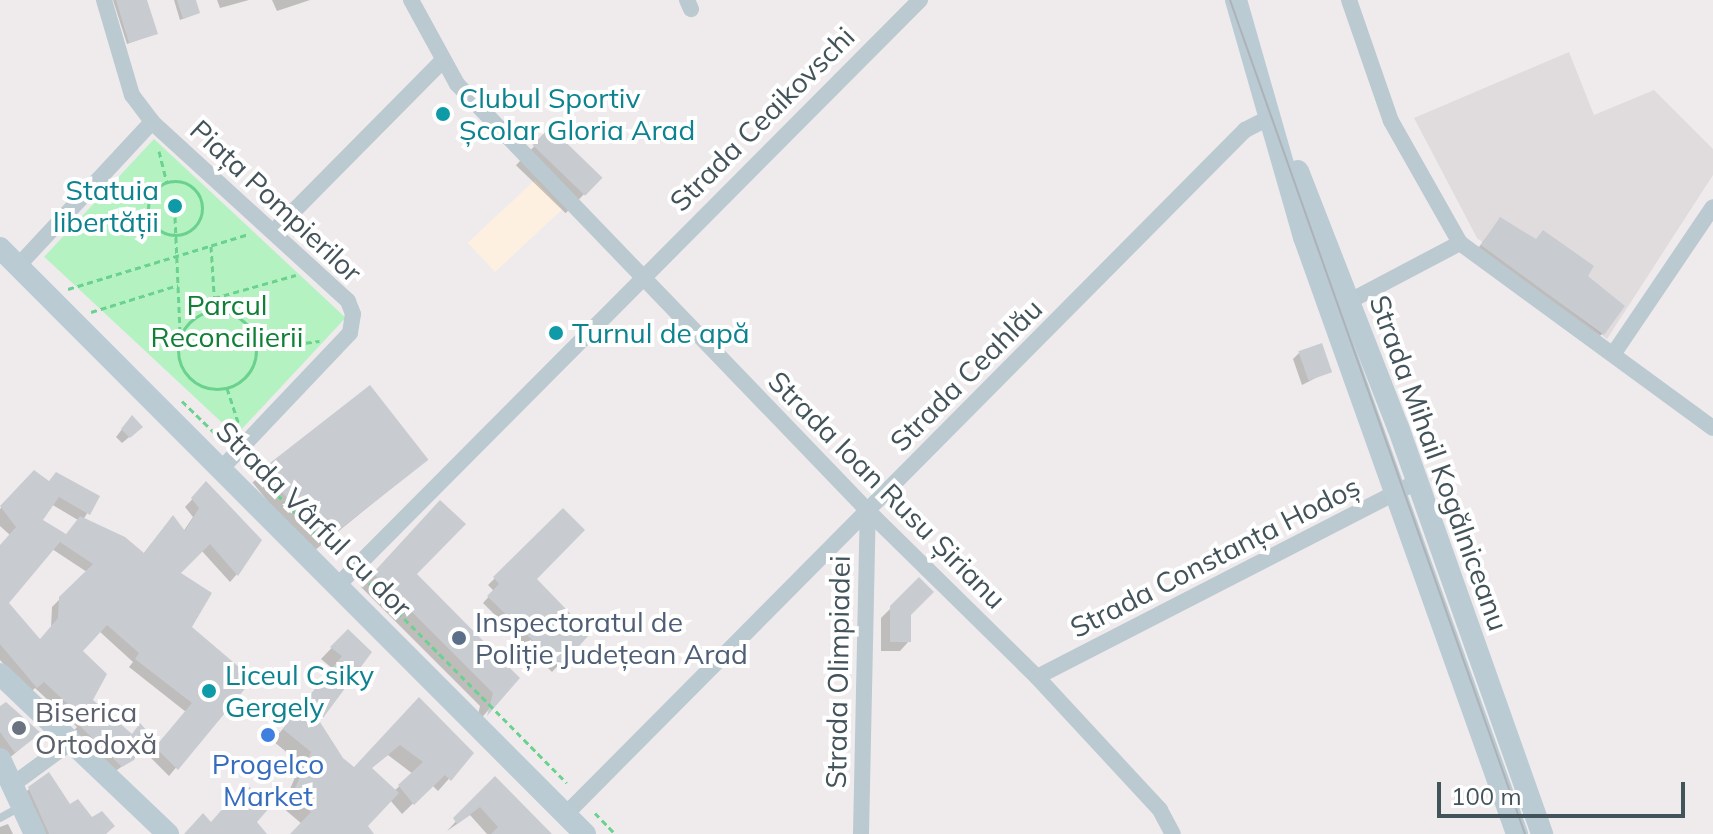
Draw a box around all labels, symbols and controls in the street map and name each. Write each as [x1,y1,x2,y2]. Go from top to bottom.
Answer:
street label: Strada Ceaikovschi [663,20,861,218]
place label: Clubul Sportiv Școlar Gloria Arad [459,81,695,147]
marker: Clubul Sportiv Școlar Gloria Arad [434,105,452,123]
street label: Piața Pompierilor [183,113,369,289]
place label: Statuia libertății [53,173,159,239]
marker: Statuia libertății [166,197,184,215]
park label: Parcul Reconcilierii [151,288,303,354]
street label: Strada Mihail Kogălniceanu [1363,291,1515,635]
street label: Strada Ceahlău [883,292,1049,458]
place label: Turnul de apă [572,316,749,350]
marker: Turnul de apă [547,324,565,342]
street label: Strada Ioan Rusu Șirianu [761,364,1013,616]
street label: Strada Vârful cu dor [209,414,419,624]
street label: Strada Constanța Hodoș [1065,469,1365,645]
street label: Strada Olimpiadei [819,555,857,789]
place label: Inspectoratul de Poliție Județean Arad [475,605,748,671]
marker: Inspectoratul de Poliție Județean Arad [450,629,468,647]
place label: Liceul Csiky Gergely [225,658,374,724]
marker: Liceul Csiky Gergely [200,682,218,700]
place label: Biserica Ortodoxă [35,695,157,761]
marker: Biserica Ortodoxă [10,719,28,737]
marker: Progelco Market [259,726,277,744]
place label: Progelco Market [212,747,324,813]
scale bar [1441,766,1689,816]
text: 100 m [1451,781,1522,811]

